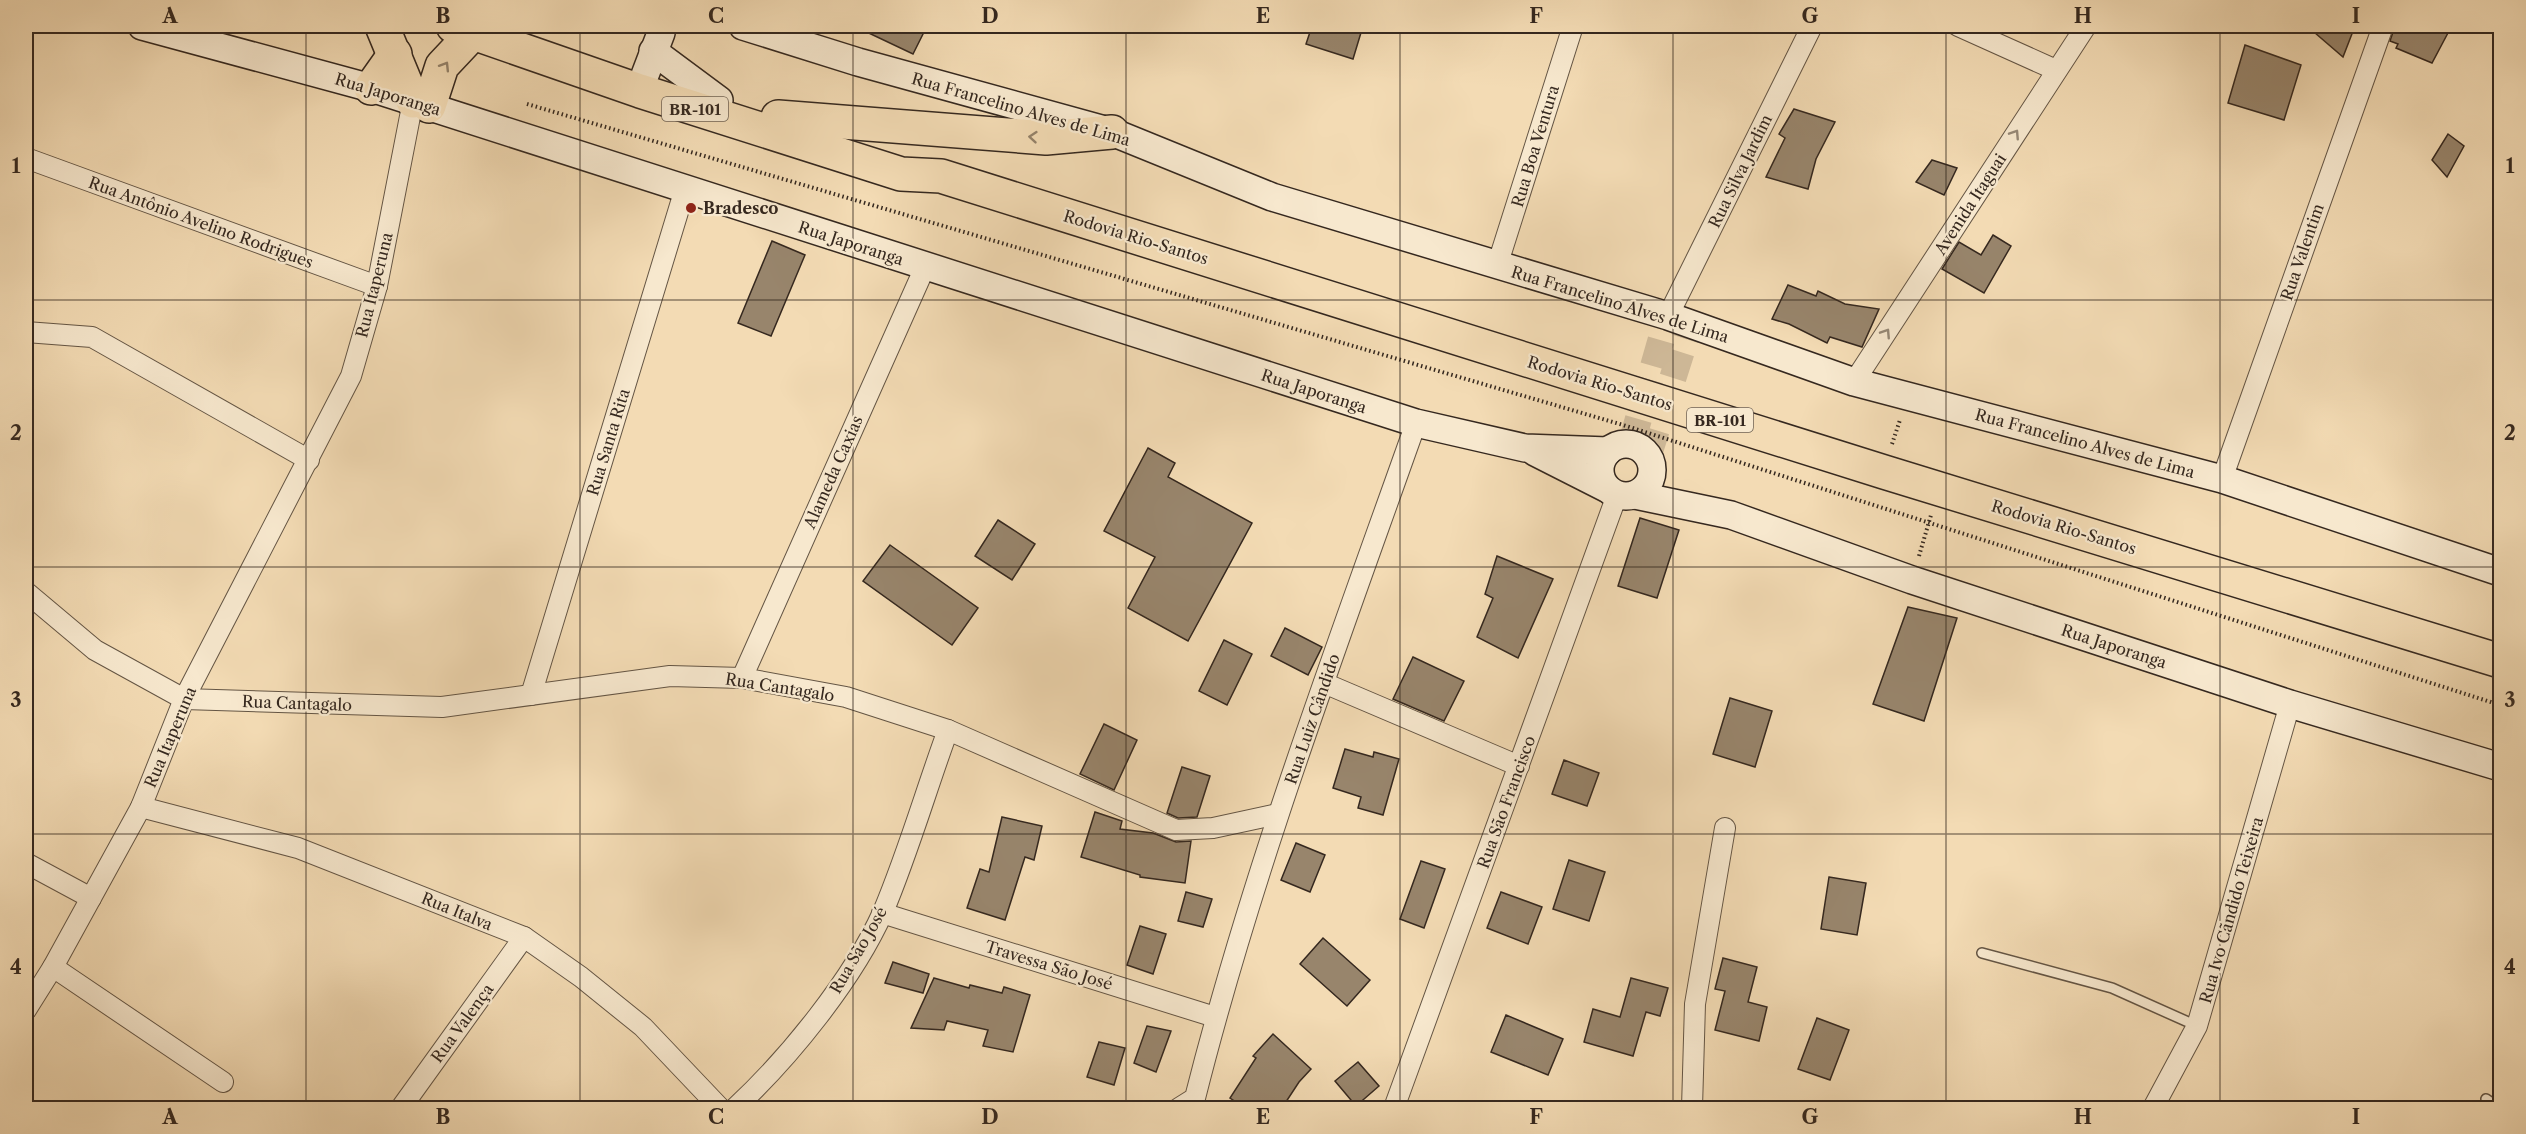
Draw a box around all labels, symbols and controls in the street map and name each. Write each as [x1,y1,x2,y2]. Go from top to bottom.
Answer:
text: A [161,4,178,28]
text: B [436,4,451,28]
text: C [708,4,724,28]
text: D [981,4,999,28]
text: E [1256,4,1270,28]
text: F [1529,4,1543,28]
text: G [1802,4,1819,28]
text: H [2074,4,2092,28]
text: I [2352,4,2360,28]
one-way arrow [437,61,448,72]
street label: Rua Japoranga [333,68,444,120]
street label: Rua Francelino Alves de Lima [909,68,1133,150]
street label: Rua Boa Ventura [1507,82,1563,209]
road number: BR-101 [662,97,728,121]
street label: Rua Silva Jardim [1704,111,1776,231]
one-way arrow [2007,130,2019,140]
one-way arrow [1028,131,1037,144]
street label: Avenida Itaguai [1929,150,2010,259]
text: 1 [12,154,21,178]
text: 1 [2506,154,2515,178]
street label: Rua Antônio Avelino Rodrigues [86,172,316,272]
place label: Bradesco [703,198,778,218]
marker: Bradesco [684,201,698,215]
street label: Rua Valentim [2276,201,2328,303]
street label: Rodovia Rio-Santos [1061,205,1211,269]
street label: Rua Japoranga [796,217,907,270]
street label: Rua Itaperuna [351,230,397,340]
street label: Rua Francelino Alves de Lima [1509,261,1732,347]
one-way arrow [1879,329,1890,340]
street label: Rodovia Rio-Santos [1525,351,1675,415]
street label: Rua Japoranga [1259,365,1370,418]
street label: Rua Santa Rita [582,386,634,498]
street label: Rua Francelino Alves de Lima [1973,404,2197,482]
road number: BR-101 [1687,408,1753,432]
street label: Alameda Caxias [799,412,867,533]
text: 2 [10,421,22,445]
text: 2 [2504,421,2516,445]
street label: Rodovia Rio-Santos [1989,495,2139,559]
street label: Rua Japoranga [2059,620,2170,673]
street label: Rua Luiz Cândido [1280,651,1344,787]
street label: Rua Cantagalo [724,668,836,706]
street label: Rua Itaperuna [140,683,200,791]
text: 3 [10,688,22,712]
text: 3 [2504,688,2516,712]
street label: Rua Cantagalo [242,691,353,715]
street label: Rua São Francisco [1473,733,1539,871]
street label: Rua Ivo Cãndido Teixeira [2195,814,2267,1006]
street label: Rua Italva [418,888,496,935]
street label: Rua São José [825,903,891,997]
street label: Travessa São José [983,936,1115,994]
text: 4 [10,955,22,979]
text: 4 [2504,955,2516,979]
street label: Rua Valença [427,979,498,1066]
text: A [161,1105,178,1129]
text: B [436,1105,451,1129]
text: C [708,1105,724,1129]
text: D [981,1105,999,1129]
text: E [1256,1105,1270,1129]
text: F [1529,1105,1543,1129]
text: G [1802,1105,1819,1129]
text: H [2074,1105,2092,1129]
text: I [2352,1105,2360,1129]

